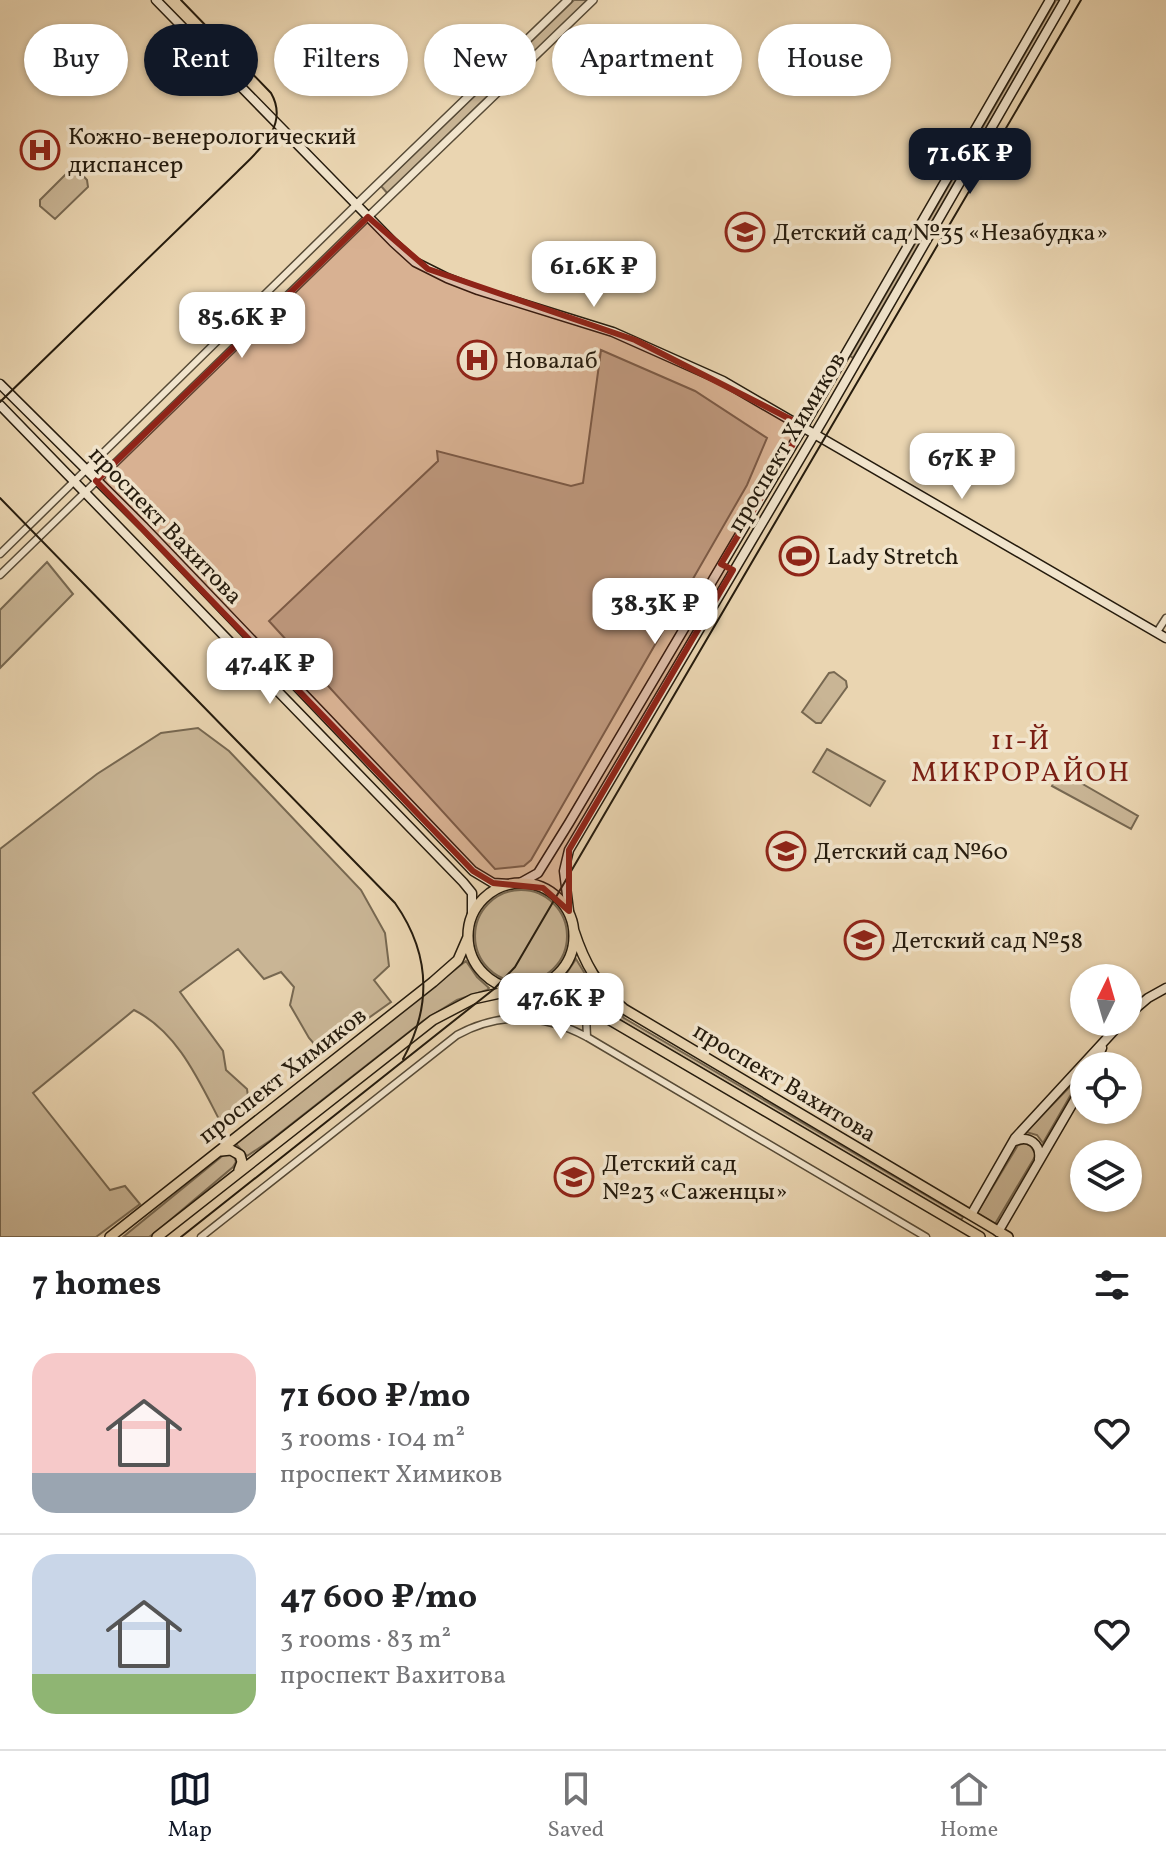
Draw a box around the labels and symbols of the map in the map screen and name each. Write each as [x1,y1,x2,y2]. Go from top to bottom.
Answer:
place label: Кожно-венерологический диспансер [68,121,356,183]
pin: 71.6K ₽ [896,128,1044,196]
hospital icon: Кожно-венерологический диспансер [19,129,61,171]
school or university icon: Детский сад №35 «Незабудка» [724,211,766,253]
place label: Детский сад №35 «Незабудка» [773,217,1108,251]
pin: 61.6K ₽ [520,241,668,309]
pin: 85.6K ₽ [168,292,316,360]
hospital icon: Новалаб [456,339,498,381]
place label: Новалаб [505,345,598,379]
street label: проспект Химиков [720,346,855,540]
pin: 67K ₽ [906,433,1018,501]
street label: проспект Вахитова [80,439,249,613]
sports icon: Lady Stretch [778,535,820,577]
place label: Lady Stretch [827,541,959,575]
pin: 38.3K ₽ [581,578,729,646]
pin: 47.4K ₽ [196,638,344,706]
district label: 11-Й МИКРОРАЙОН [911,722,1131,793]
school or university icon: Детский сад №60 [765,830,807,872]
place label: Детский сад №60 [814,836,1008,870]
school or university icon: Детский сад №58 [843,919,885,961]
place label: Детский сад №58 [892,925,1083,959]
north arrow [1070,964,1142,1036]
pin: 47.6K ₽ [487,973,635,1041]
street label: проспект Химиков [192,1000,375,1153]
street label: проспект Вахитова [686,1015,882,1152]
place label: Детский сад №23 «Саженцы» [602,1148,787,1210]
school or university icon: Детский сад №23 «Саженцы» [553,1156,595,1198]

